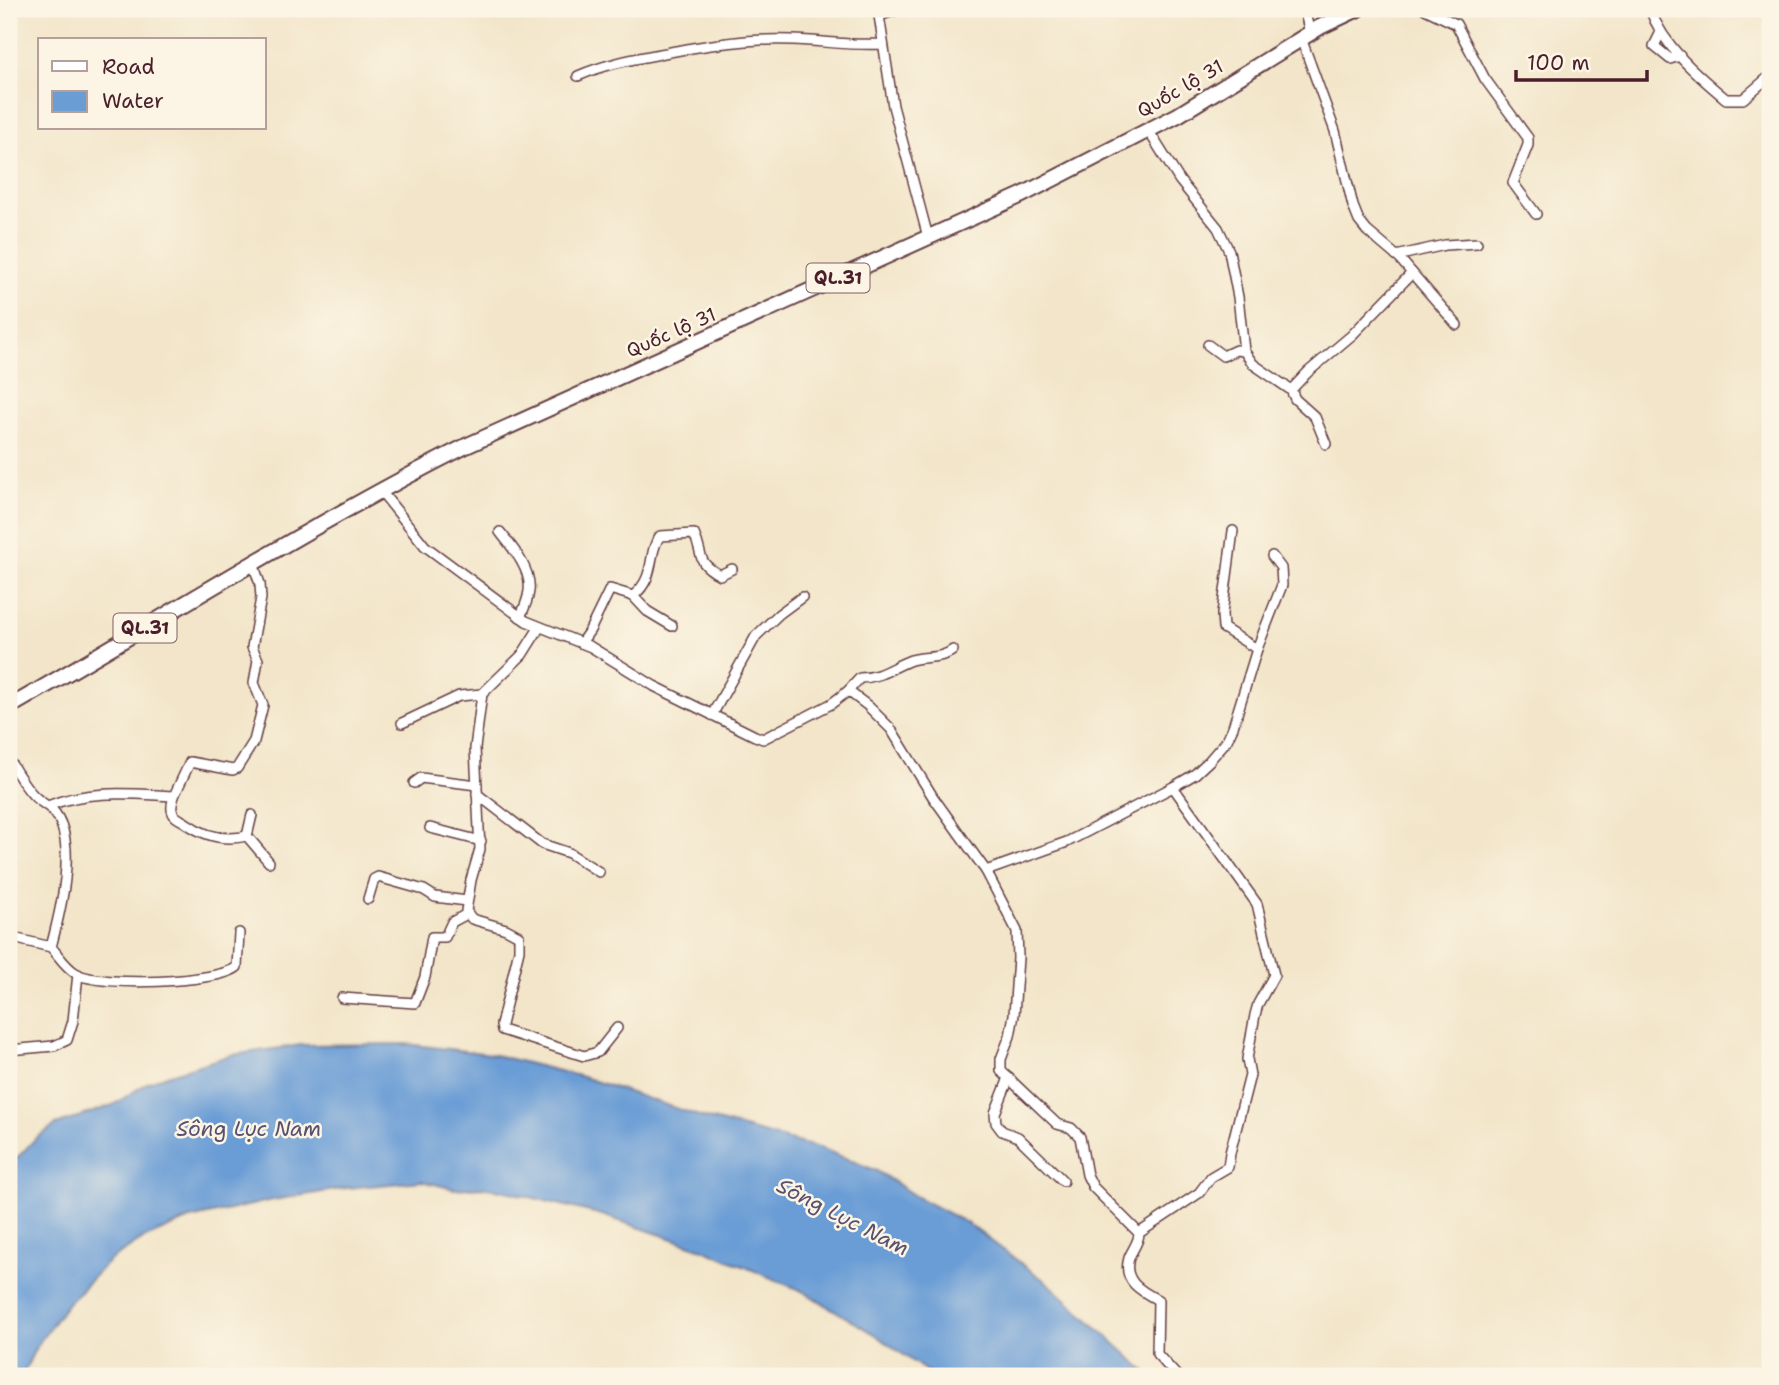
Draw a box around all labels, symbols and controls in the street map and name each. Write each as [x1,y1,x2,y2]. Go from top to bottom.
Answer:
legend [38,38,266,130]
scale bar [1516,38,1648,82]
text: 100 m [1527,49,1590,77]
text: Road [102,53,155,81]
street label: Quốc lộ 31 [1133,54,1228,123]
text: Water [102,87,164,115]
road number: QL.31 [806,264,870,292]
street label: Quốc lộ 31 [622,302,720,363]
road number: QL.31 [114,614,176,642]
water label: Sông Lục Nam [177,1115,321,1143]
water label: Sông Lục Nam [772,1172,914,1262]

